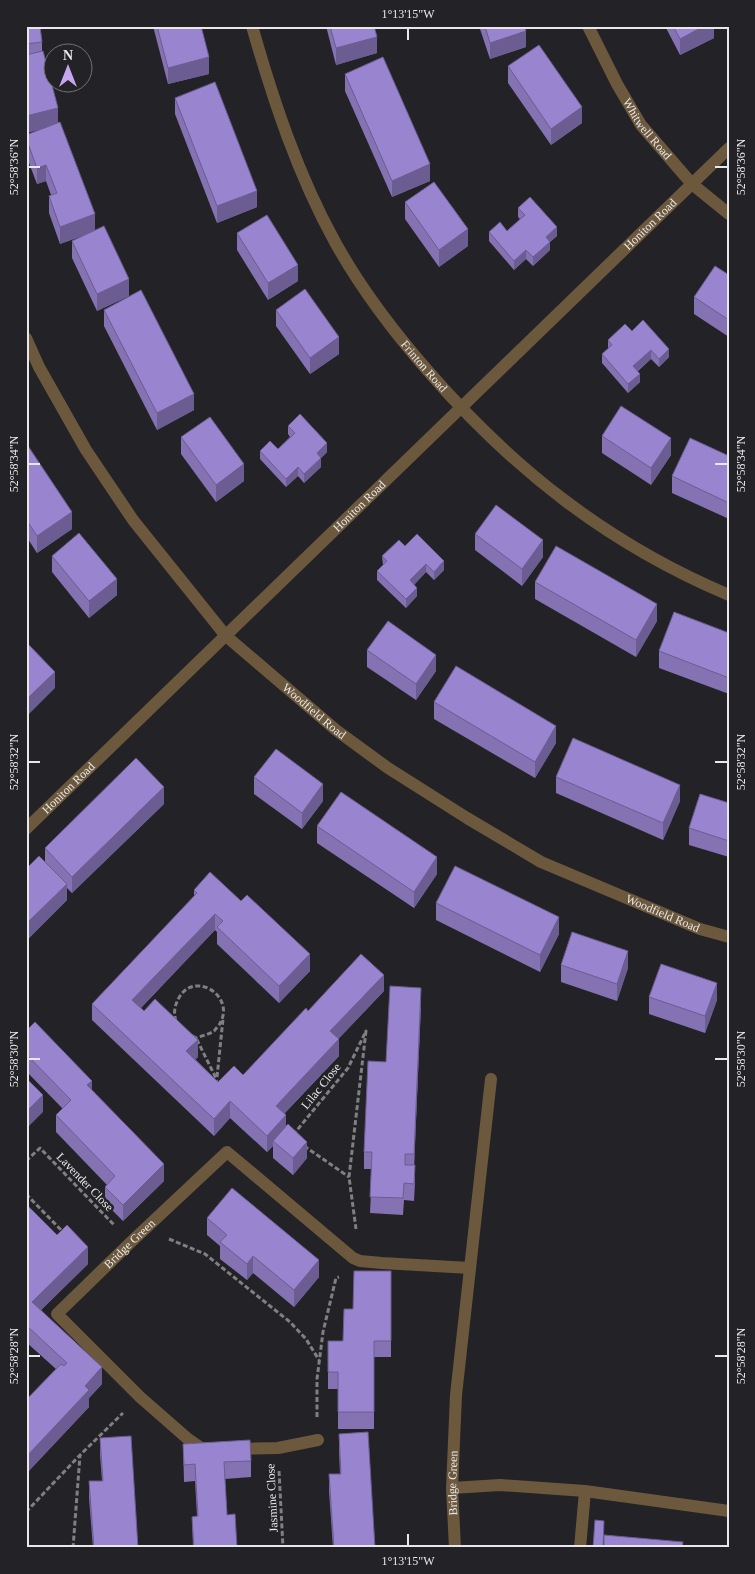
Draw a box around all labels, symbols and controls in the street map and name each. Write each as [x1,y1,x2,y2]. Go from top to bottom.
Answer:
text: 1°13'15"W [381,7,435,21]
north arrow [42,42,92,92]
text: N [63,48,73,63]
street label: Whitwell Road [620,96,675,162]
text: 52°58'36"N [7,138,21,195]
text: 52°58'36"N [734,138,748,195]
street label: Honiton Road [621,196,679,253]
street label: Frinton Road [398,337,450,395]
text: 52°58'34"N [7,435,21,492]
text: 52°58'34"N [734,435,748,492]
street label: Honiton Road [330,478,388,535]
street label: Woodfield Road [280,680,349,742]
text: 52°58'32"N [7,733,21,790]
text: 52°58'32"N [734,733,748,790]
street label: Honiton Road [39,759,98,817]
street label: Woodfield Road [624,892,702,935]
text: 52°58'30"N [7,1030,21,1087]
text: 52°58'30"N [734,1030,748,1087]
street label: Lilac Close [298,1060,344,1112]
street label: Lavender Close [54,1150,116,1214]
street label: Bridge Green [101,1216,158,1271]
text: 52°58'28"N [7,1327,21,1384]
text: 52°58'28"N [734,1327,748,1384]
street label: Bridge Green [445,1450,461,1516]
street label: Jasmine Close [263,1463,281,1533]
text: 1°13'15"W [381,1554,435,1568]

